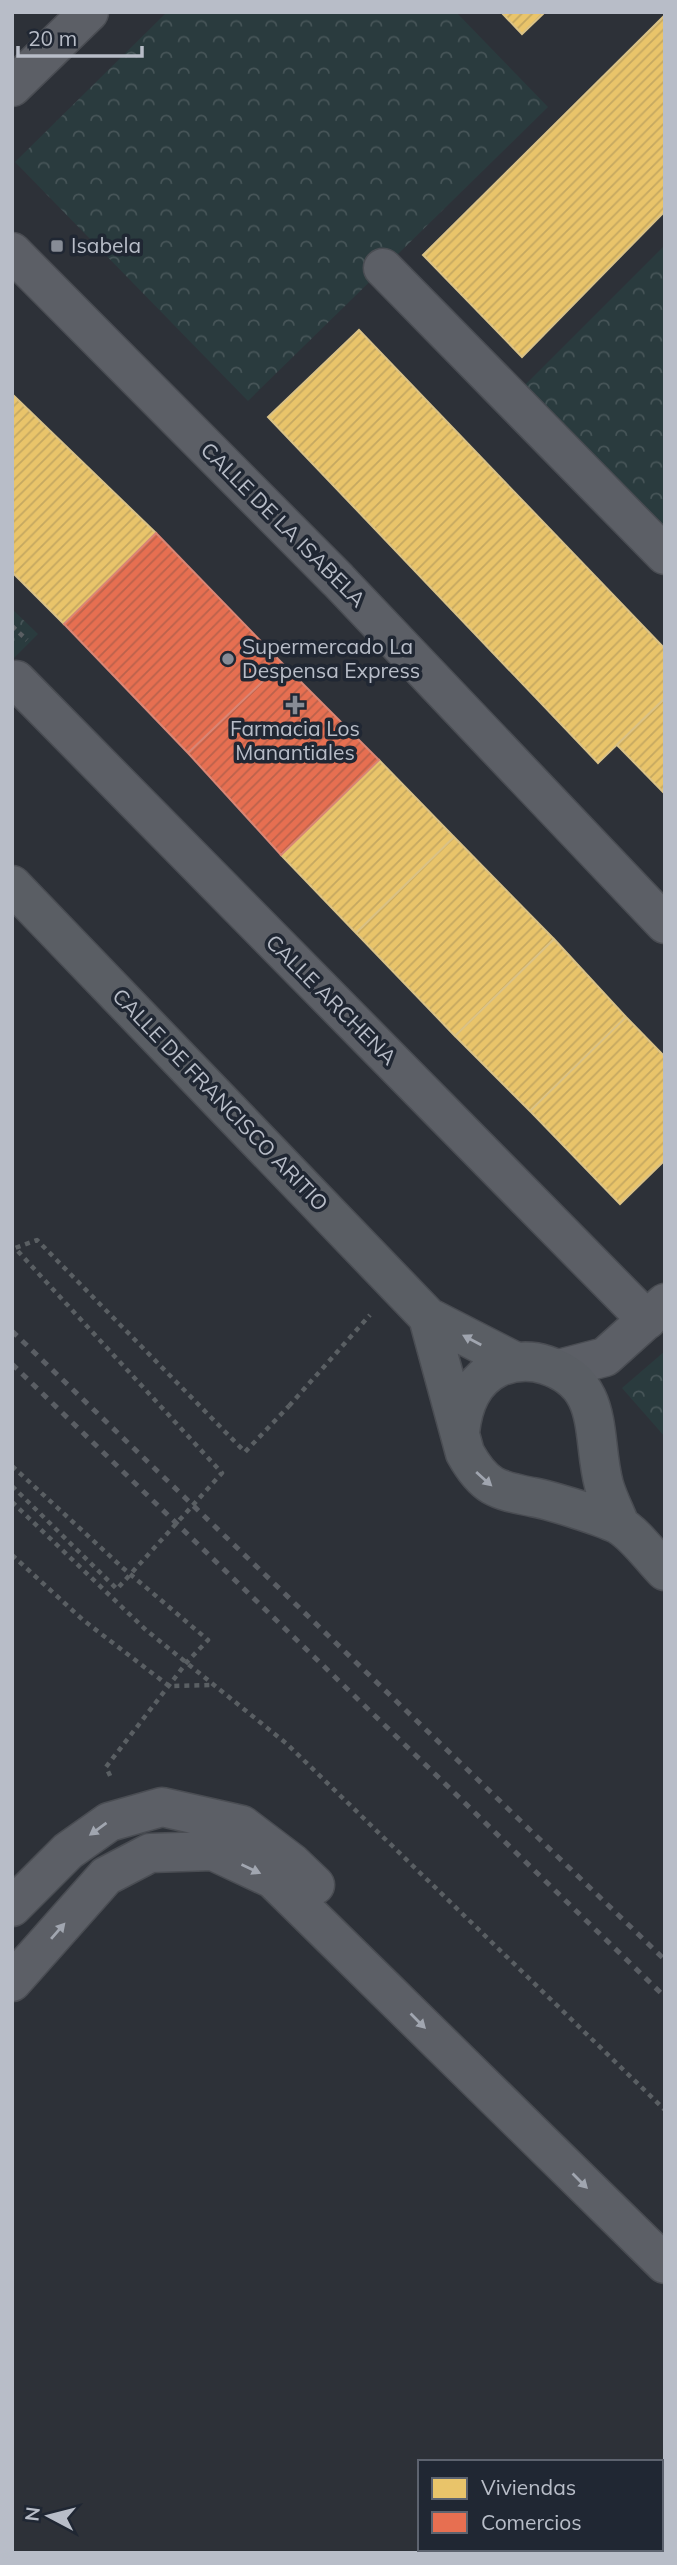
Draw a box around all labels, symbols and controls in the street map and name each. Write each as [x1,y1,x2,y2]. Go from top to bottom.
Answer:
scale bar [18,14,142,58]
text: 20 m [28,25,77,51]
place label: Isabela [71,232,141,258]
marker: Isabela [49,238,65,254]
street label: CALLE DE LA ISABELA [196,436,372,613]
place label: Supermercado La Despensa Express [242,633,420,683]
marker: Supermercado La Despensa Express [220,651,236,667]
marker: Farmacia Los Manantiales [287,697,303,713]
place label: Farmacia Los Manantiales [230,715,360,765]
street label: CALLE ARCHENA [261,929,403,1070]
street label: CALLE DE FRANCISCO ARITIO [107,983,334,1216]
one-way arrow [462,1334,481,1346]
one-way arrow [475,1471,493,1487]
one-way arrow [89,1822,107,1836]
one-way arrow [241,1863,261,1875]
one-way arrow [50,1922,66,1940]
one-way arrow [409,2013,426,2029]
one-way arrow [572,2172,588,2189]
legend [418,2460,663,2551]
text: Viviendas [481,2474,576,2500]
north arrow [14,2481,84,2551]
text: N [19,2505,45,2523]
text: Comercios [481,2509,582,2535]

